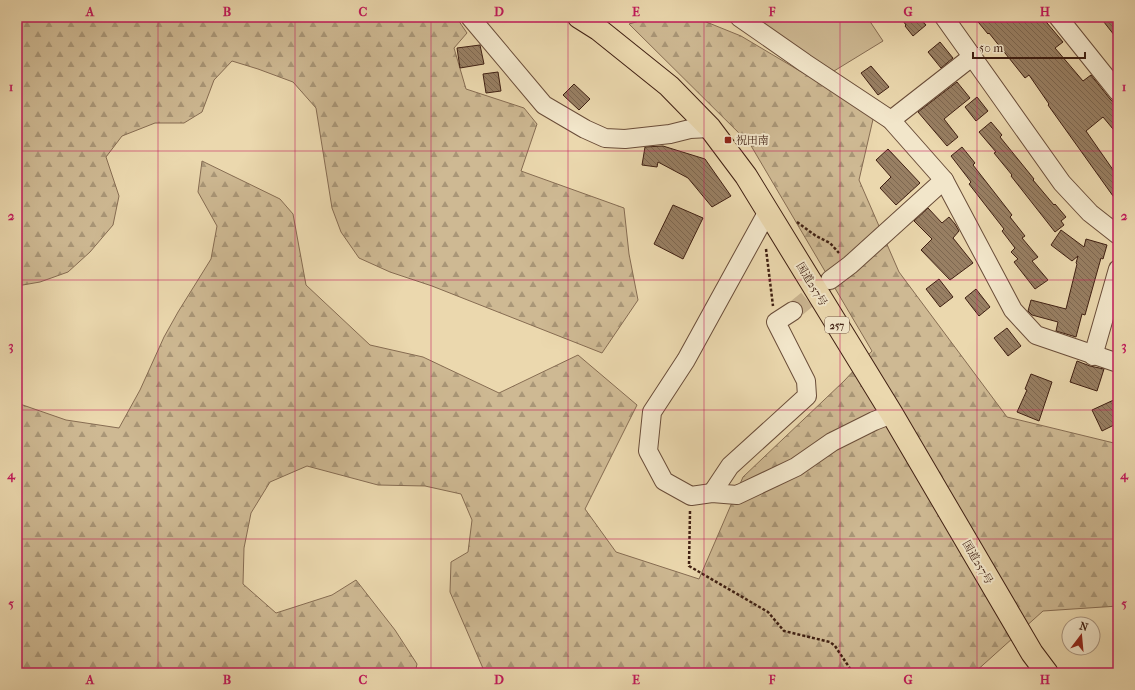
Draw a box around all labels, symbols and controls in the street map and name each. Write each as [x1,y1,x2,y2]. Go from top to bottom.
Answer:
text: A [85,4,95,19]
text: B [223,4,232,19]
text: C [359,4,368,19]
text: D [494,4,504,19]
text: E [632,4,640,19]
text: F [768,4,776,19]
text: G [903,4,913,19]
text: H [1040,4,1051,19]
scale bar [973,34,1085,60]
text: 50 m [979,41,1003,55]
text: 1 [9,79,14,94]
text: 1 [1122,79,1127,94]
place label: 祝田南 [736,134,769,147]
marker: 祝田南 [723,135,733,145]
text: 2 [8,208,15,223]
text: 2 [1121,208,1128,223]
street label: 国道257号 [793,260,830,308]
road number: 257 [825,317,849,333]
text: 3 [8,338,14,354]
text: 3 [1121,338,1127,354]
text: 4 [6,467,16,483]
text: 4 [1119,467,1129,483]
street label: 国道257号 [960,538,995,587]
text: 5 [8,596,14,611]
text: 5 [1121,596,1127,611]
north arrow [1061,616,1101,656]
text: N [1078,619,1090,634]
text: A [85,672,95,687]
text: B [223,672,232,687]
text: C [359,672,368,687]
text: D [494,672,504,687]
text: E [632,672,640,687]
text: F [768,672,776,687]
text: G [903,672,913,687]
text: H [1040,672,1051,687]

